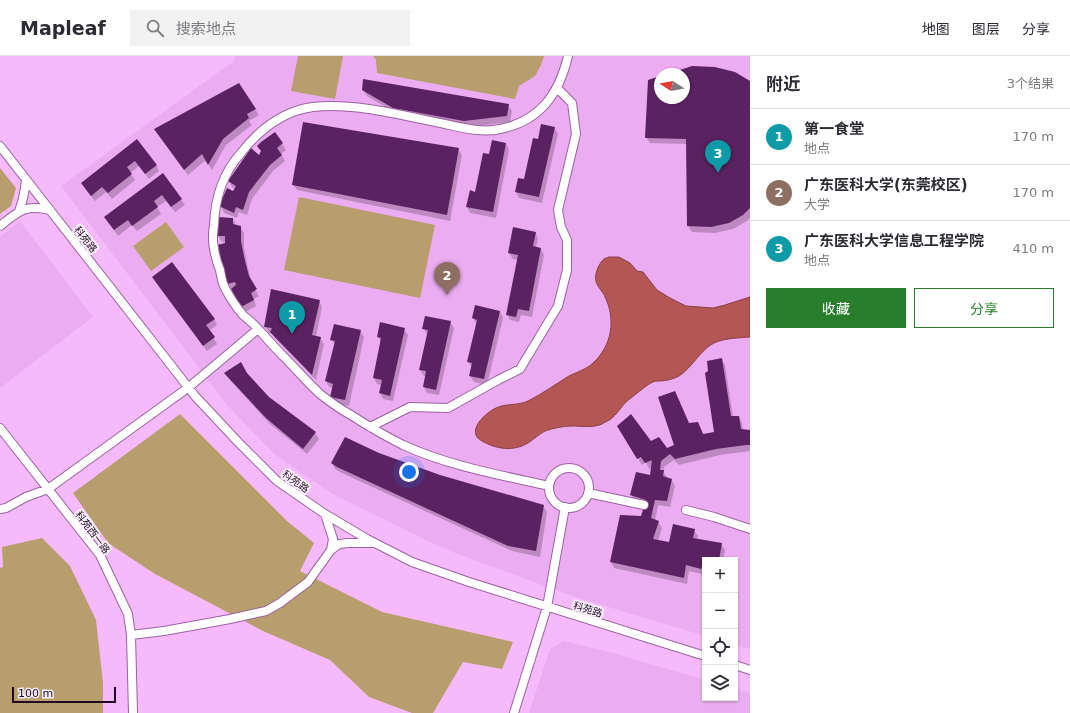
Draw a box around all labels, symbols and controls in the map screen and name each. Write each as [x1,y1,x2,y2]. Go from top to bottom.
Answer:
search box [130,10,410,46]
text: Mapleaf [20,17,106,39]
icon: search [144,17,166,39]
text: 搜索地点 [176,20,236,38]
text: 地图 [922,21,950,37]
text: 图层 [972,21,1000,37]
text: 分享 [1022,21,1050,37]
north arrow [654,68,690,104]
text: 附近 [766,74,800,94]
text: 3个结果 [1007,76,1054,91]
text: 第一食堂 [804,120,864,138]
text: 1 [774,129,784,144]
text: 170 m [1012,129,1054,144]
pin: 3 [705,140,731,173]
text: 地点 [804,141,830,156]
text: 广东医科大学(东莞校区) [804,176,968,194]
text: 2 [774,185,784,200]
text: 170 m [1012,185,1054,200]
text: 大学 [804,197,830,212]
street label: 科苑路 [72,224,99,255]
text: 广东医科大学信息工程学院 [804,232,984,250]
text: 3 [774,241,784,256]
text: 410 m [1012,241,1054,256]
text: 地点 [804,253,830,268]
pin: 2 [434,262,460,295]
button: 收藏 [766,288,906,328]
button: 分享 [914,288,1054,328]
pin: 1 [279,301,305,334]
your location [399,462,419,482]
street label: 科苑路 [280,468,311,495]
street label: 科苑西一路 [73,509,112,556]
map controls [702,557,738,701]
button: + [702,557,738,593]
button: − [702,593,738,629]
street label: 科苑路 [572,600,604,619]
button: locate [702,629,738,665]
button: layers [702,665,738,701]
scale bar [12,685,116,704]
text: 100 m [18,687,53,700]

